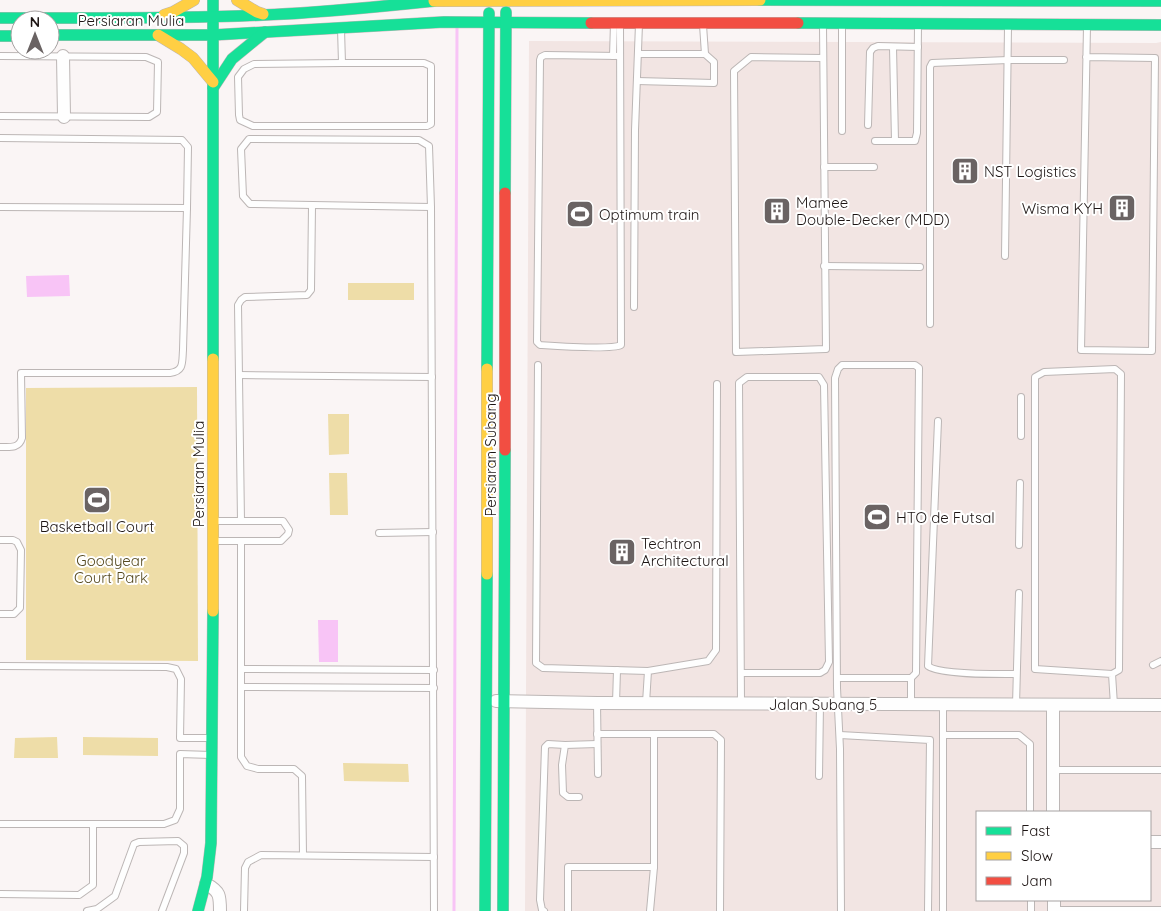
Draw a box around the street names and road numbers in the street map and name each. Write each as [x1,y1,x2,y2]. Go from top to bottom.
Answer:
street label: Persiaran Mulia [78,11,184,30]
street label: Persiaran Subang [481,393,500,517]
street label: Persiaran Mulia [189,421,208,527]
street label: Jalan Subang 5 [769,695,877,714]

